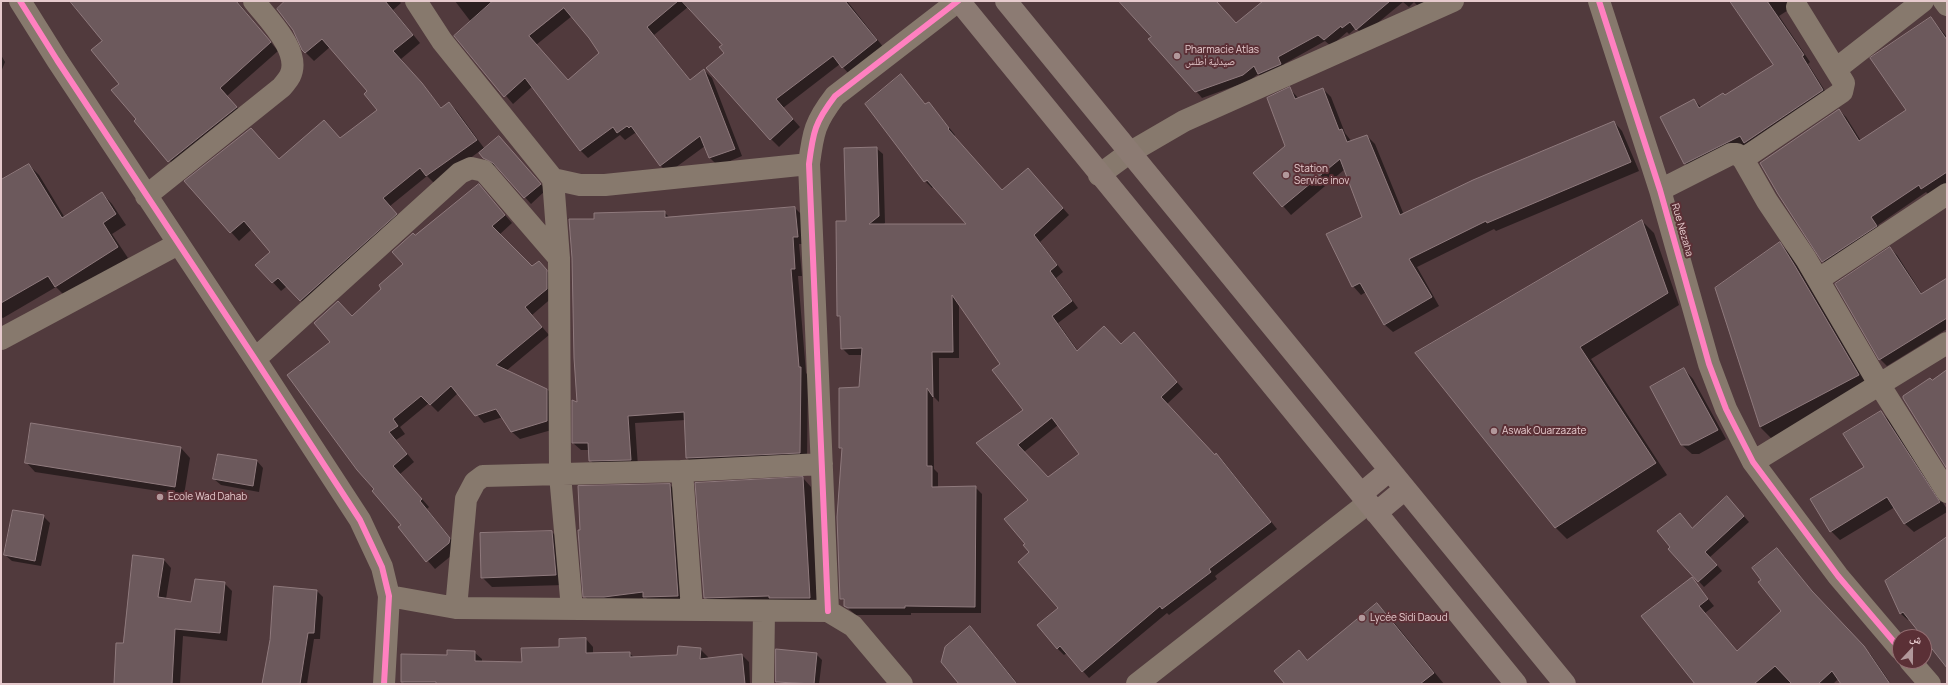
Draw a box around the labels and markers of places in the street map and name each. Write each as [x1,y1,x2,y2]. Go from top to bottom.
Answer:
place label: Pharmacie Atlas صيدلية أطلس [1185,44,1259,68]
marker: Pharmacie Atlas صيدلية أطلس [1172,51,1182,61]
place label: Station Service inov [1294,163,1349,186]
marker: Station Service inov [1281,170,1291,180]
place label: Aswak Ouarzazate [1502,425,1586,437]
marker: Aswak Ouarzazate [1489,426,1499,436]
place label: Ecole Wad Dahab [168,491,247,503]
marker: Ecole Wad Dahab [155,492,165,502]
place label: Lycée Sidi Daoud [1370,612,1448,624]
marker: Lycée Sidi Daoud [1357,613,1367,623]

